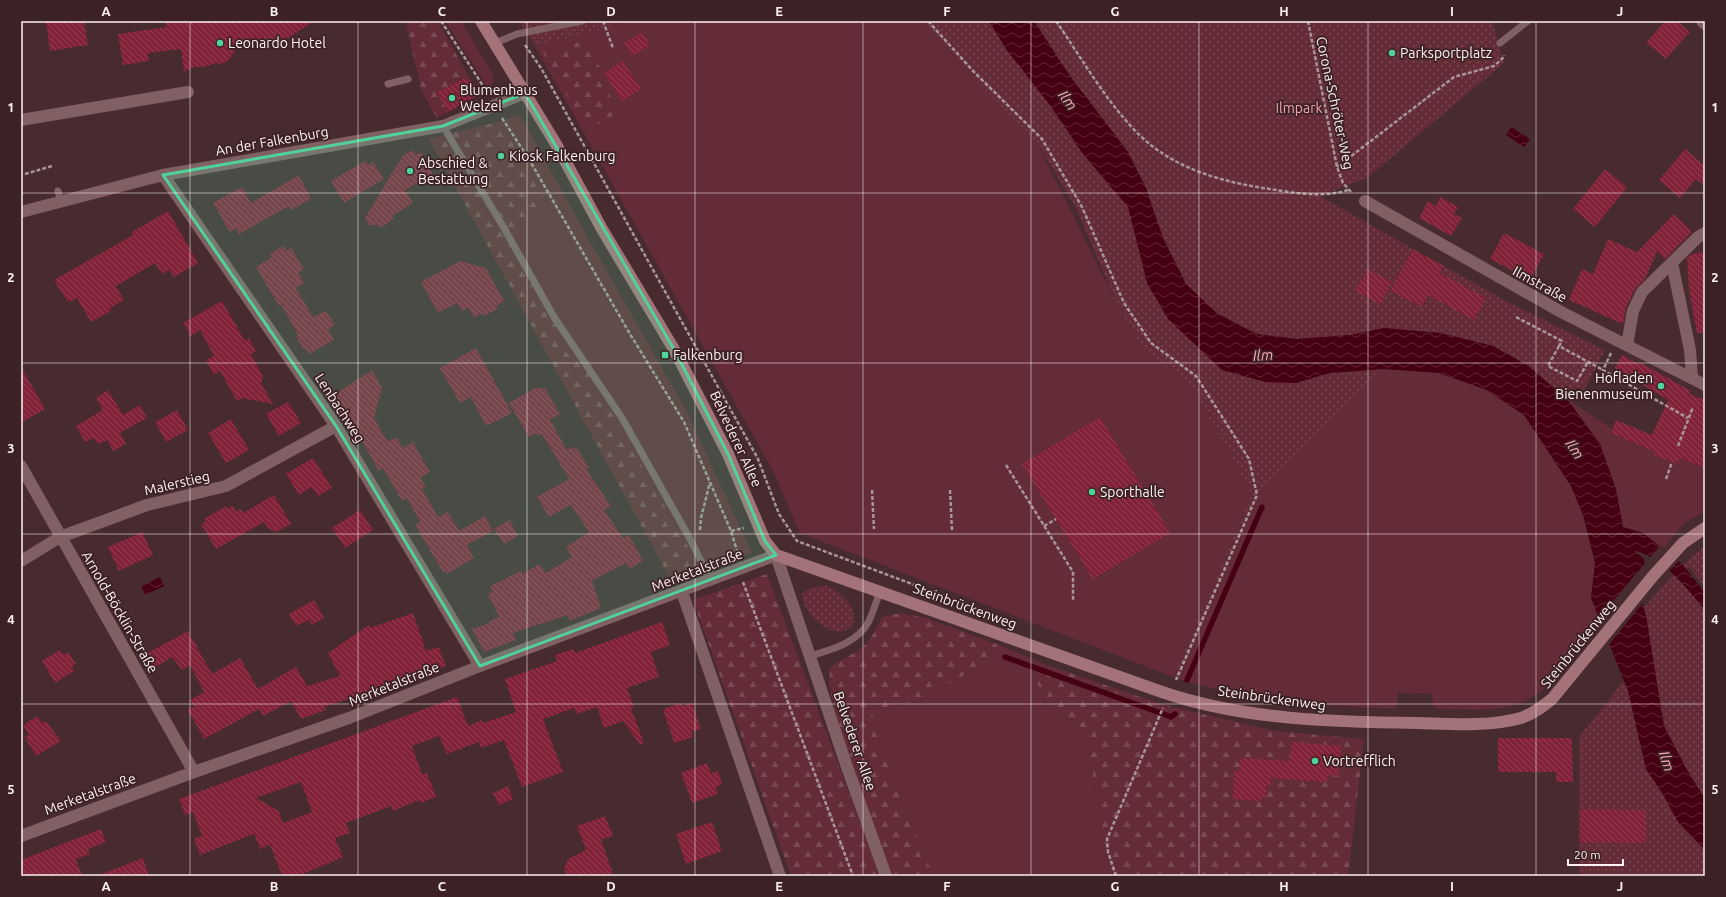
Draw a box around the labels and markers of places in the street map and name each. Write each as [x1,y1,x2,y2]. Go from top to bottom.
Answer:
place label: Leonardo Hotel [228,35,326,51]
marker: Leonardo Hotel [215,38,225,48]
place label: Parksportplatz [1400,45,1492,61]
marker: Parksportplatz [1387,48,1397,58]
place label: Blumenhaus Welzel [460,82,538,114]
marker: Blumenhaus Welzel [447,93,457,103]
place label: Kiosk Falkenburg [509,148,616,164]
marker: Kiosk Falkenburg [496,151,506,161]
place label: Abschied & Bestattung [418,155,488,187]
marker: Abschied & Bestattung [405,166,415,176]
place label: Falkenburg [673,347,743,363]
marker: Falkenburg [660,350,670,360]
place label: Hofladen Bienenmuseum [1555,370,1653,402]
marker: Hofladen Bienenmuseum [1656,381,1666,391]
place label: Sporthalle [1100,484,1165,500]
marker: Sporthalle [1087,487,1097,497]
place label: Vortrefflich [1323,753,1396,769]
marker: Vortrefflich [1310,756,1320,766]

